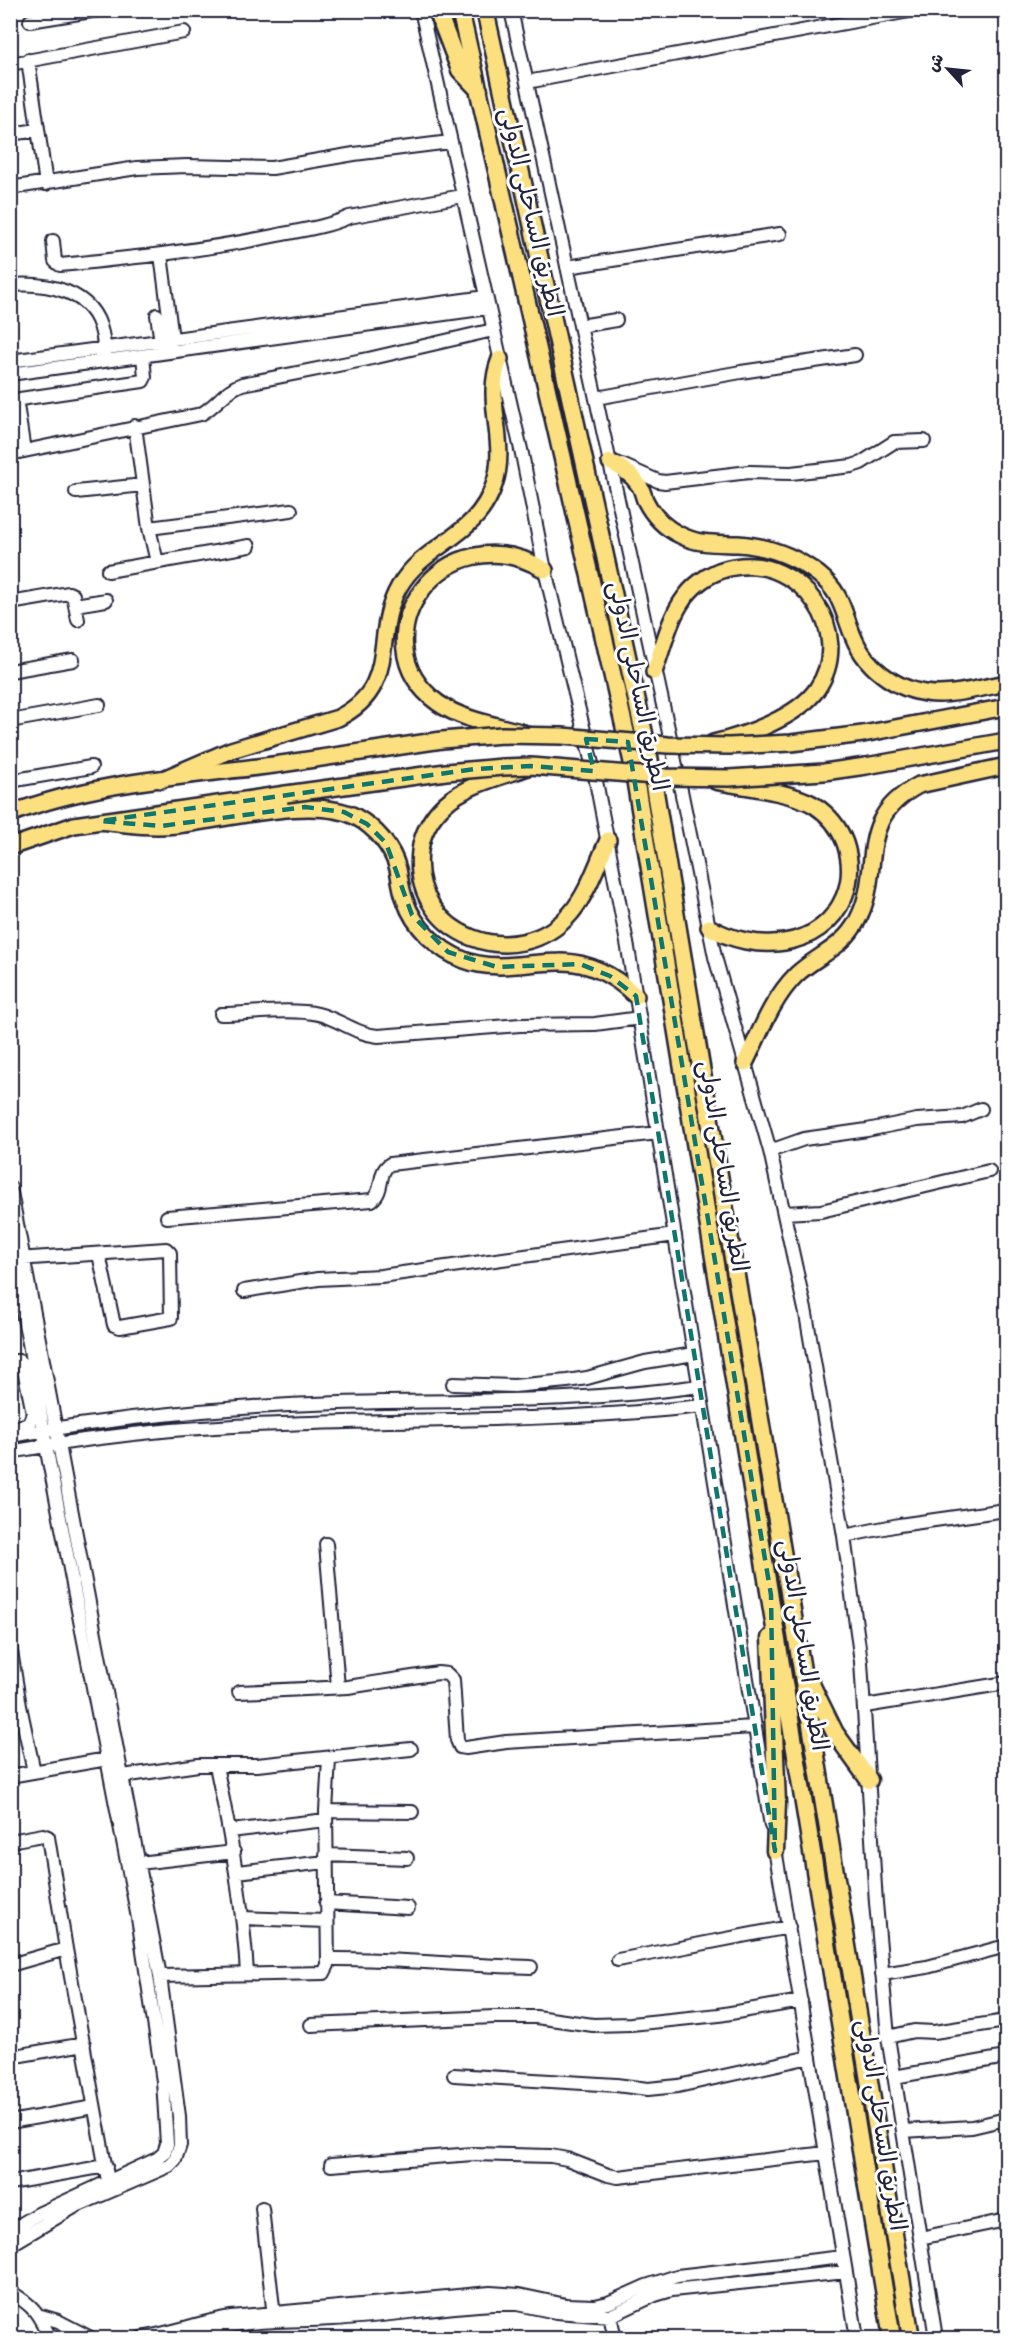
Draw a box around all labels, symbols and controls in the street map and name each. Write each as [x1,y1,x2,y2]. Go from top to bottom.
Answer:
north arrow [918,39,978,99]
text: ش [922,50,951,76]
street label: الطريق الساحلى الدولى [488,104,571,321]
street label: الطريق الساحلى الدولى [597,578,676,795]
street label: الطريق الساحلى الدولى [688,1058,756,1275]
street label: الطريق الساحلى الدولى [768,1537,836,1754]
street label: الطريق الساحلى الدولى [846,2017,914,2234]

